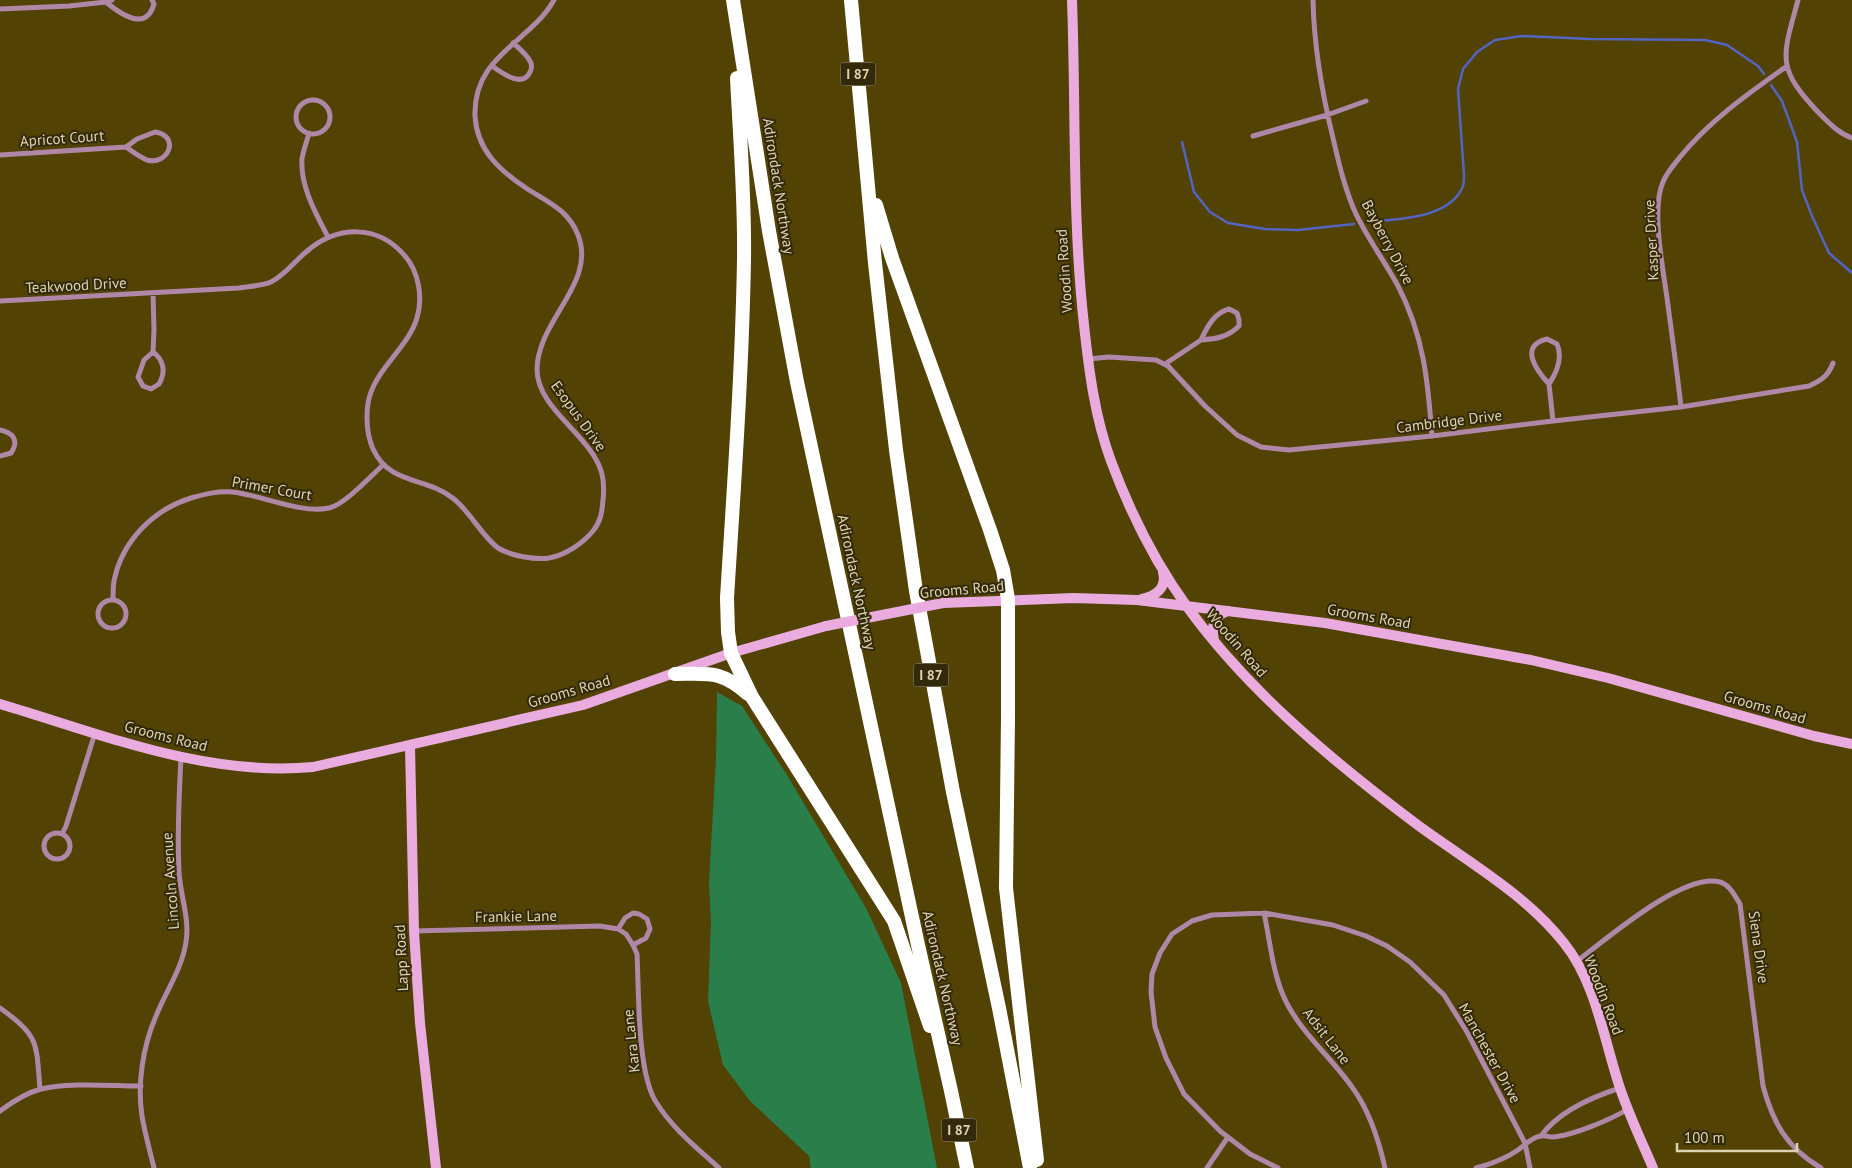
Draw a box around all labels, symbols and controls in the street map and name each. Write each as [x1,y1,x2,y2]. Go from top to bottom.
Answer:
road number: I 87 [840,62,876,86]
street label: Adirondack Northway [759,117,799,255]
street label: Apricot Court [19,126,105,150]
street label: Bayberry Drive [1358,196,1418,288]
street label: Kasper Drive [1639,199,1663,281]
street label: Woodin Road [1052,228,1076,314]
street label: Teakwood Drive [25,273,127,297]
street label: Esopus Drive [547,377,611,455]
street label: Cambridge Drive [1395,405,1503,437]
street label: Primer Court [231,472,313,504]
street label: Adirondack Northway [833,513,881,651]
street label: Grooms Road [919,576,1005,602]
street label: Grooms Road [1326,599,1412,633]
street label: Woodin Road [1202,605,1272,681]
road number: I 87 [914,664,948,686]
street label: Grooms Road [526,670,612,712]
street label: Grooms Road [1722,686,1808,728]
street label: Grooms Road [123,717,209,755]
street label: Lincoln Avenue [157,832,183,930]
street label: Frankie Lane [475,906,557,926]
street label: Adirondack Northway [918,909,968,1047]
street label: Siena Drive [1745,910,1773,984]
street label: Lapp Road [390,924,412,992]
street label: Woodin Road [1580,952,1628,1038]
street label: Manchester Drive [1455,1000,1525,1106]
street label: Adsit Lane [1299,1004,1355,1068]
street label: Kara Lane [618,1008,644,1074]
road number: I 87 [942,1118,976,1142]
scale bar [1677,1120,1797,1152]
text: 100 m [1684,1128,1725,1147]

